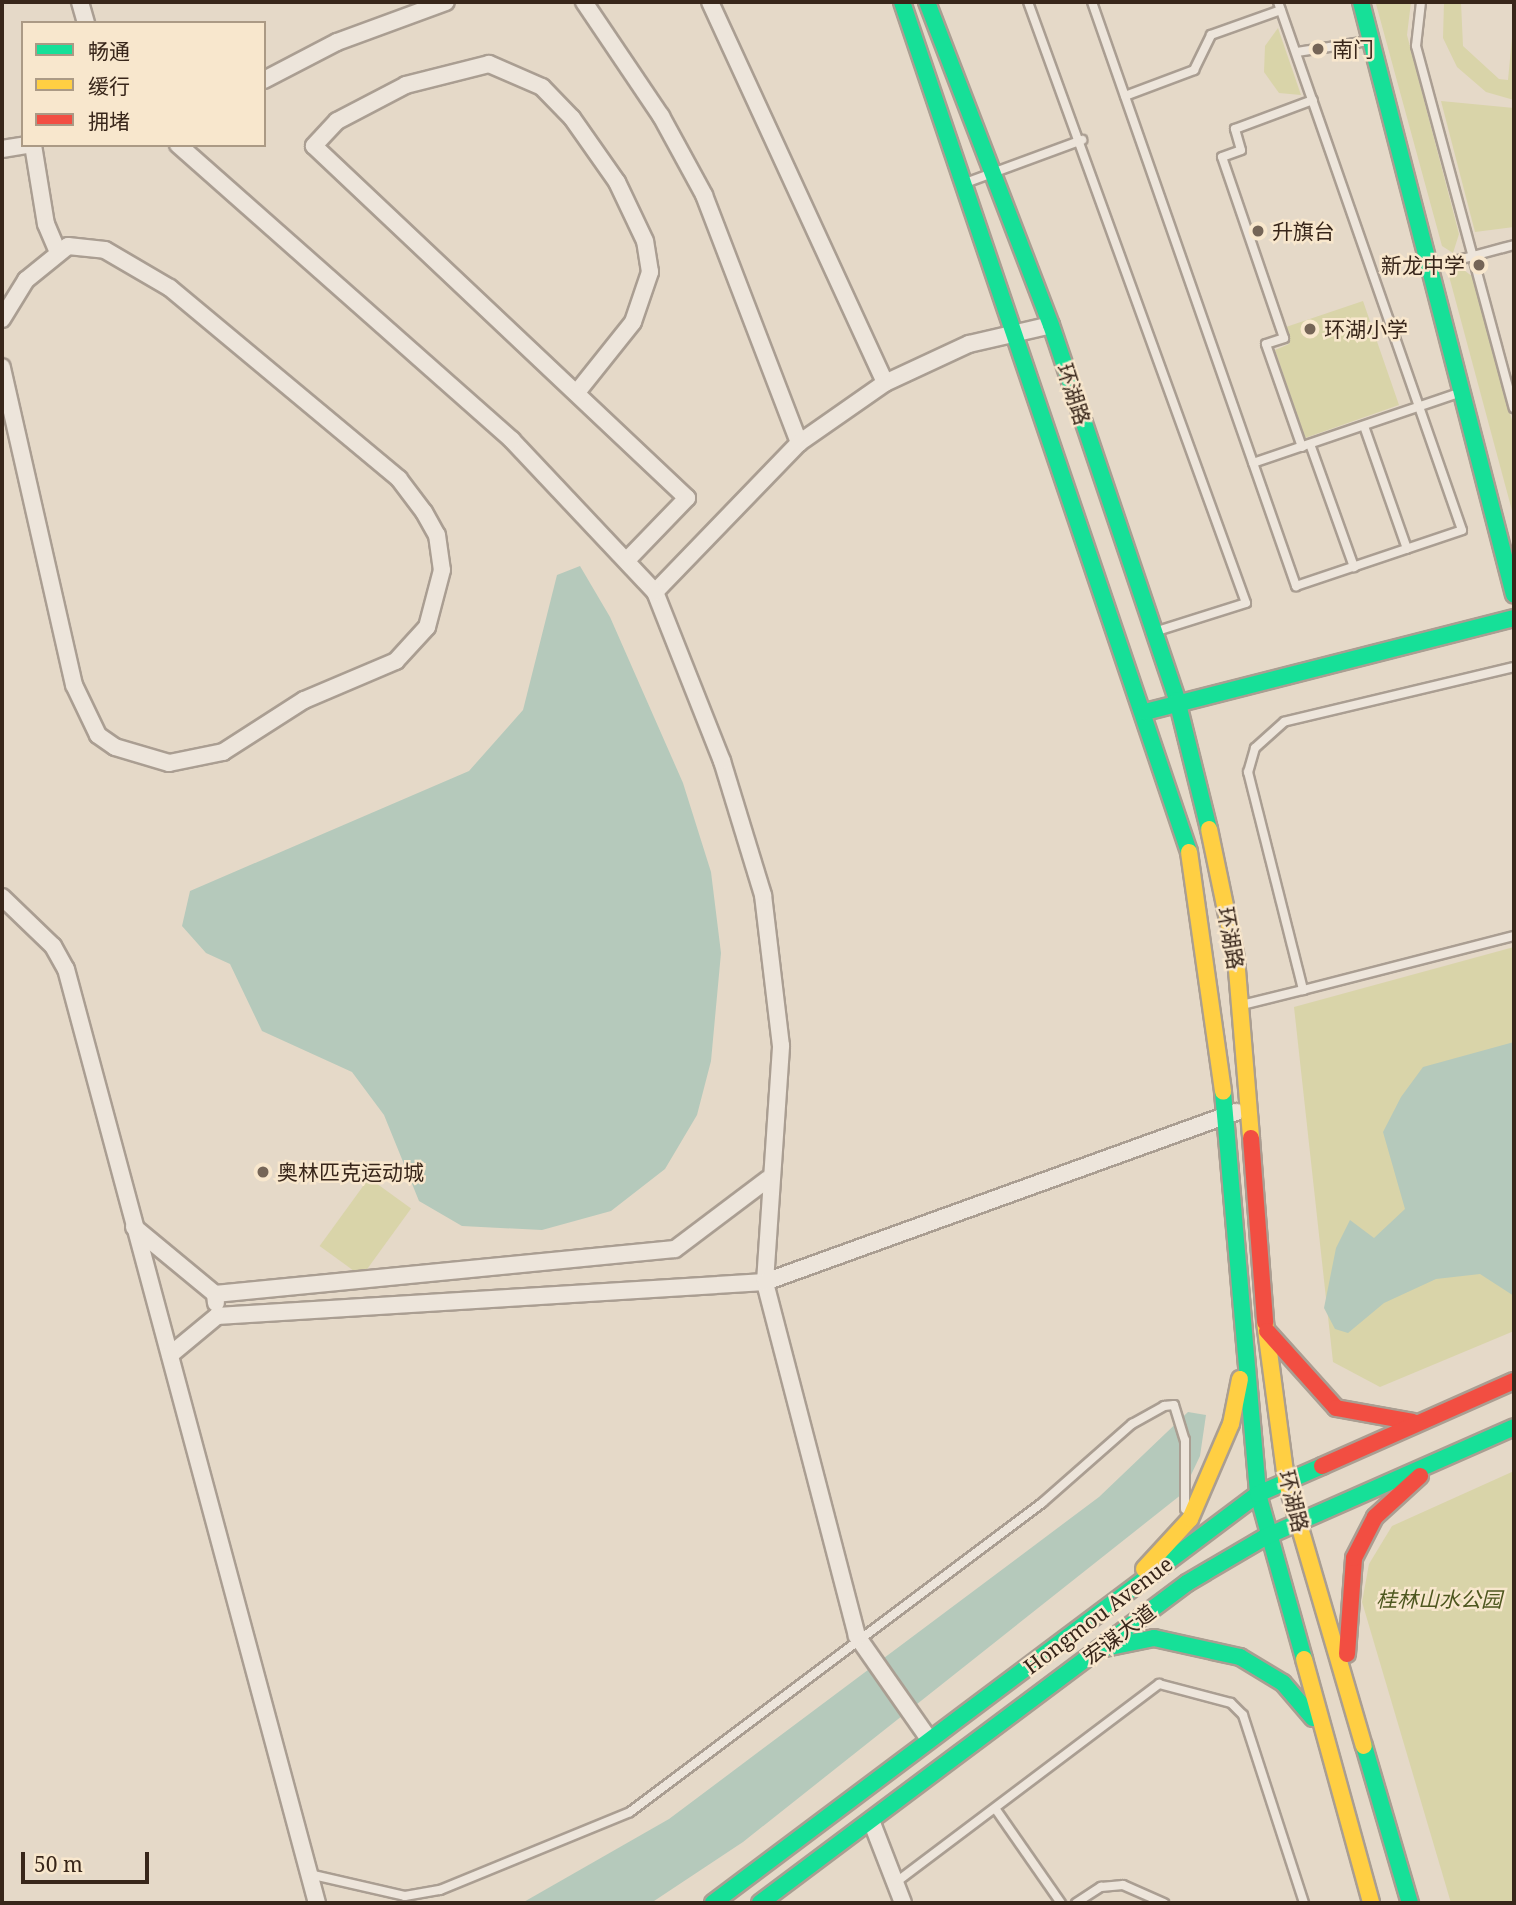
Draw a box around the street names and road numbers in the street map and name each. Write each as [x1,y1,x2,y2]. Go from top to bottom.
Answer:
street label: 环湖路 [1052,360,1096,428]
street label: 环湖路 [1213,905,1249,971]
street label: 环湖路 [1274,1467,1314,1535]
street label: Hongmou Avenue [1019,1551,1177,1679]
street label: 宏谋大道 [1078,1599,1160,1669]

